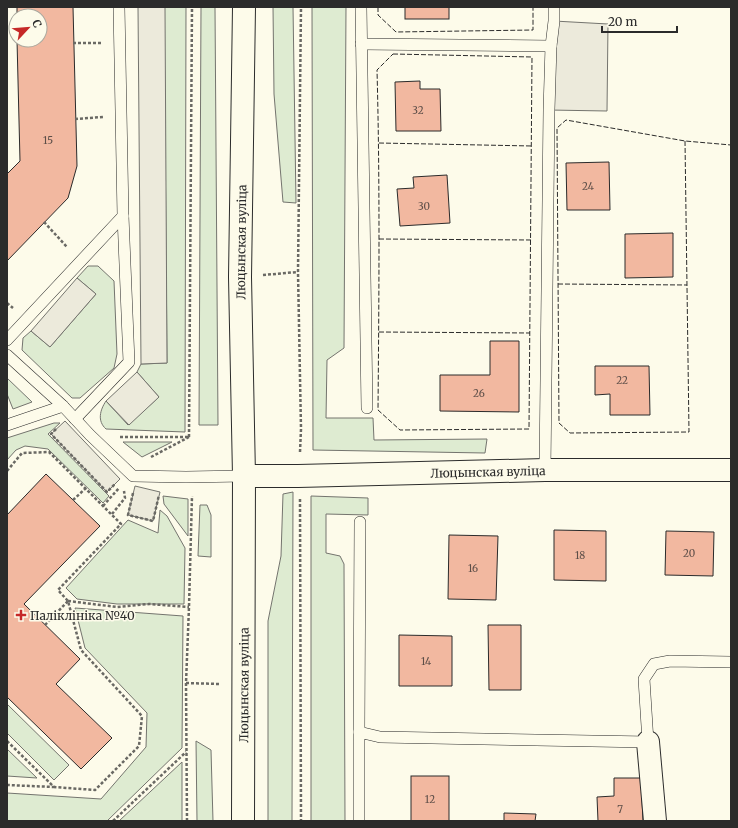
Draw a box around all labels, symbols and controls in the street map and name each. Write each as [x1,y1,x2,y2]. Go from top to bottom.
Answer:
north arrow [8,8,48,48]
scale bar [602,8,677,34]
text: 20 m [608,14,637,29]
text: С [29,17,45,30]
house number: 32 [412,104,424,117]
house number: 15 [43,134,53,147]
house number: 24 [582,180,594,193]
street label: Люцынская вуліца [232,184,249,300]
house number: 30 [418,200,430,213]
house number: 22 [616,374,628,387]
house number: 26 [473,387,485,400]
street label: Люцынская вуліца [430,462,546,480]
house number: 20 [683,547,695,560]
house number: 18 [575,549,585,562]
house number: 16 [468,562,478,575]
place label: Паліклініка №40 [30,608,135,623]
marker: Паліклініка №40 [15,609,27,621]
street label: Люцынская вуліца [236,627,251,743]
house number: 14 [421,655,431,668]
house number: 12 [425,793,435,806]
house number: 7 [617,803,623,816]

